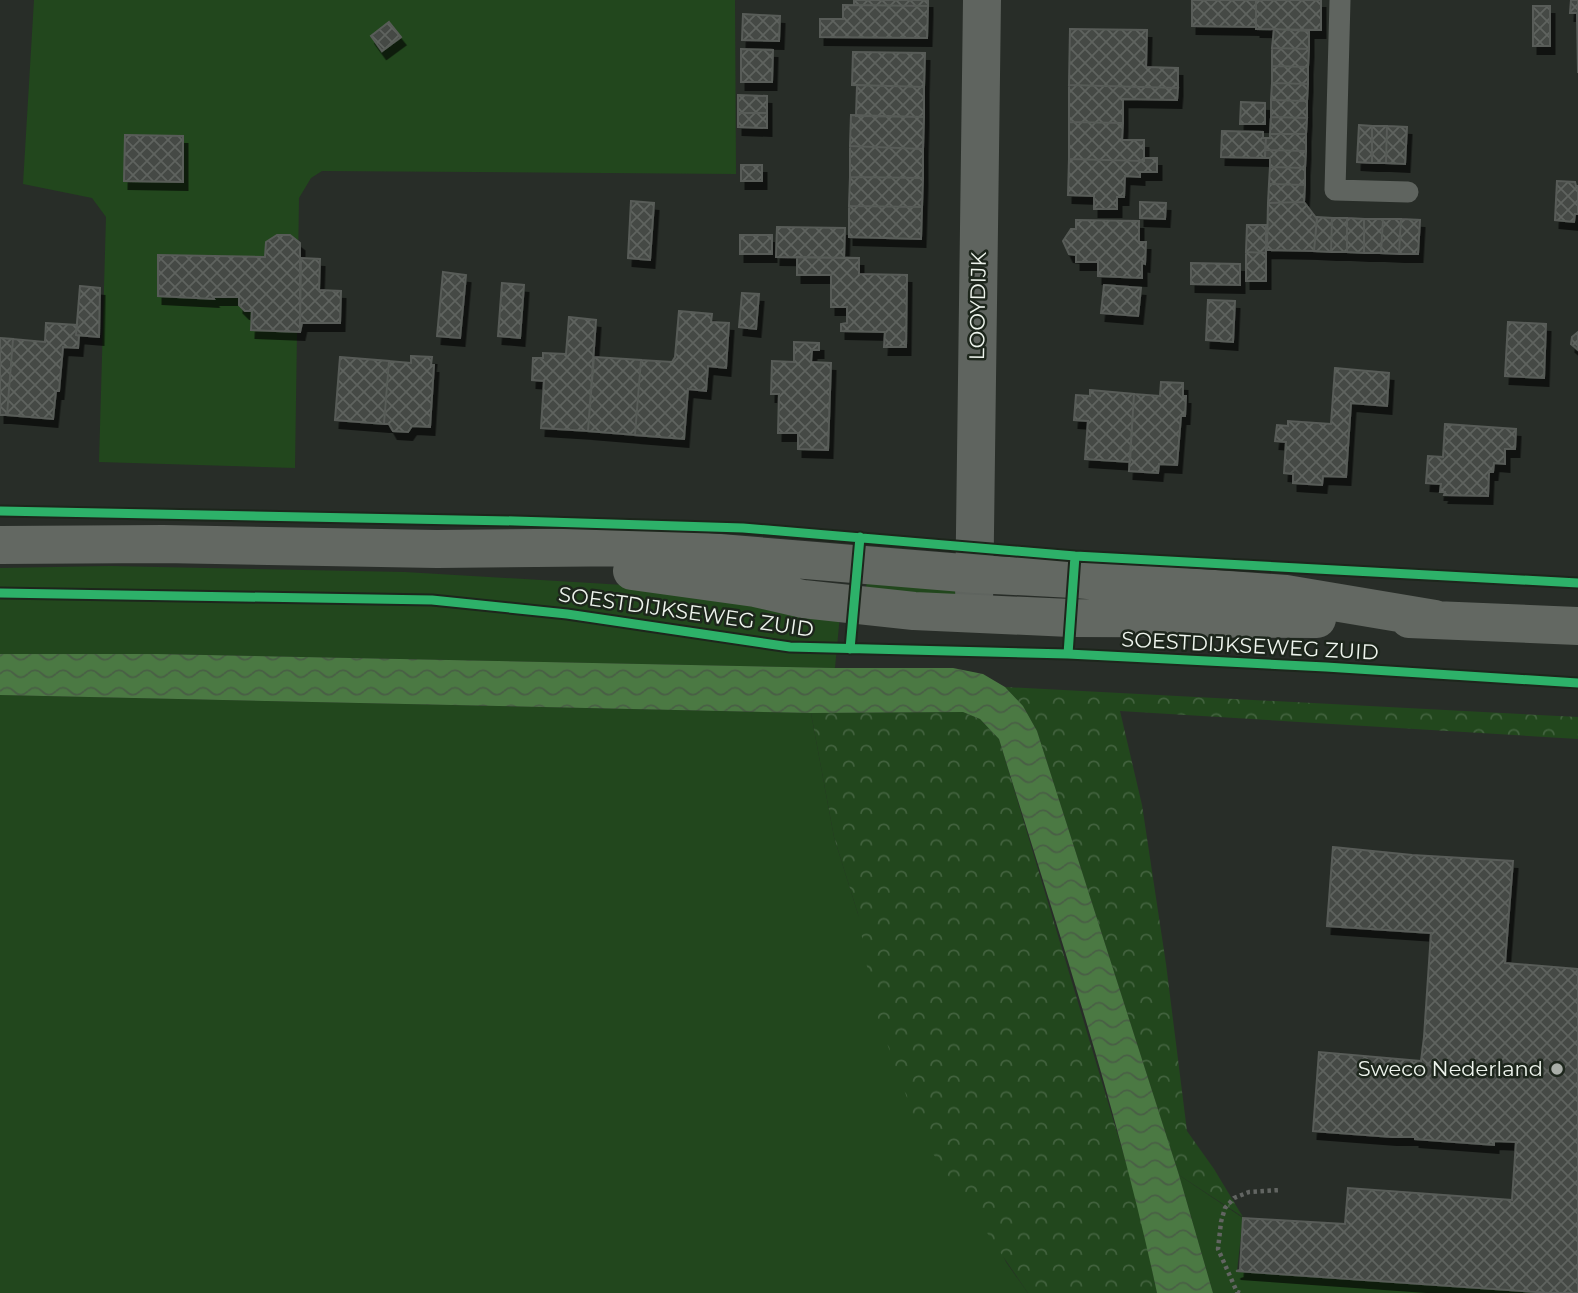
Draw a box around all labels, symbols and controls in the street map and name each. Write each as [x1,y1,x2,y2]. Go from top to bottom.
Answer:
street label: LOOYDIJK [964,251,991,361]
street label: SOESTDIJKSEWEG ZUID [557,581,815,642]
street label: SOESTDIJKSEWEG ZUID [1121,626,1379,665]
place label: Sweco Nederland [1358,1056,1543,1081]
marker: Sweco Nederland [1549,1061,1565,1077]

